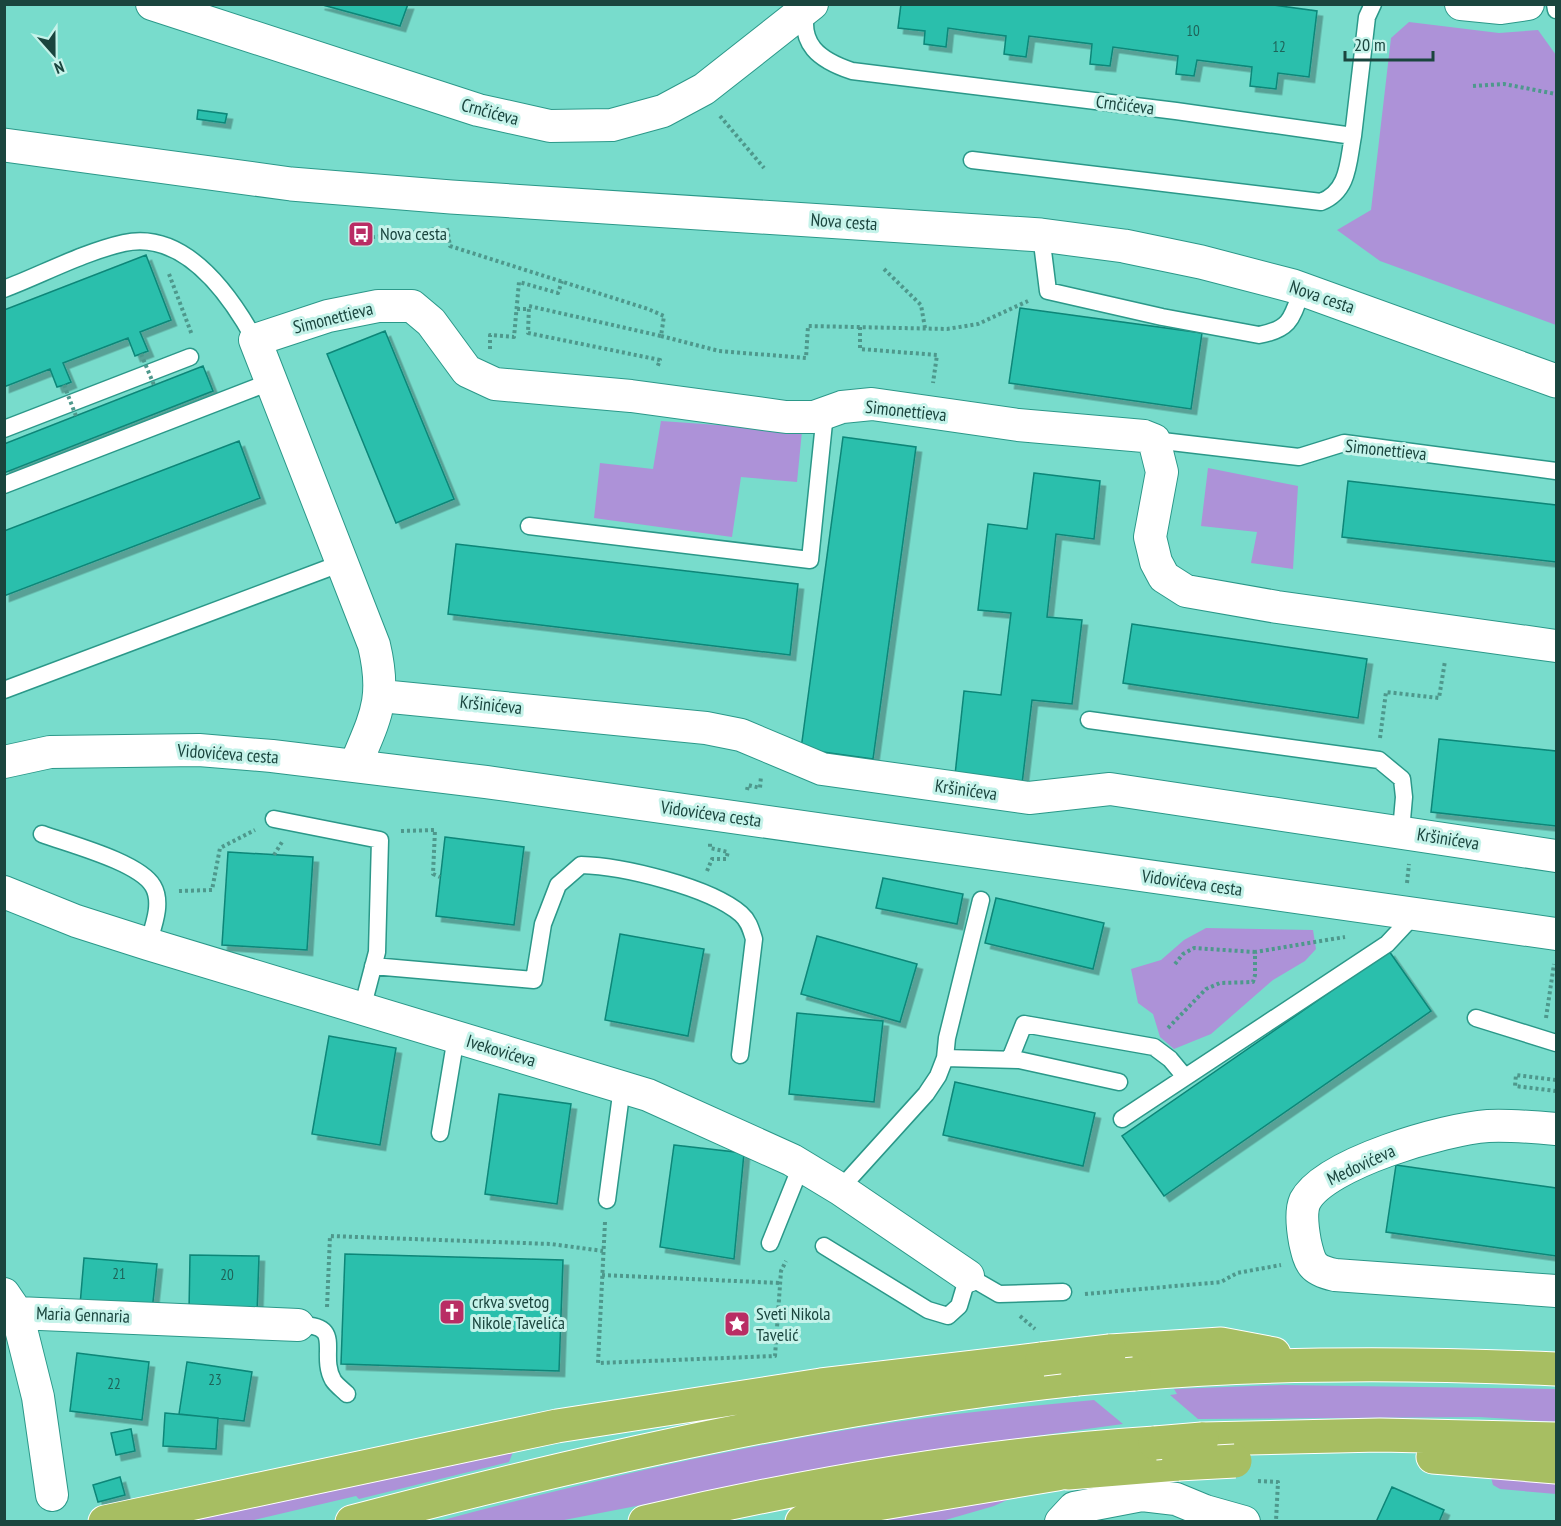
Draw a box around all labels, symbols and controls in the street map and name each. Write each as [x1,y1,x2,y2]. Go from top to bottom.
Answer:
house number: 10 [1186,21,1200,40]
north arrow [24,24,84,84]
scale bar [1345,24,1434,62]
text: 20 m [1354,33,1386,56]
house number: 12 [1272,37,1286,56]
text: N [52,57,67,79]
street label: Crnčićeva [1095,90,1156,119]
street label: Crnčićeva [459,93,521,130]
street label: Nova cesta [810,208,878,235]
bus stop icon: Nova cesta [346,219,376,249]
place label: Nova cesta [380,222,447,245]
street label: Nova cesta [1287,275,1358,318]
street label: Simonettieva [291,296,375,339]
street label: Simonettieva [864,395,948,426]
street label: Simonettieva [1344,434,1428,465]
street label: Kršinićeva [459,690,523,719]
street label: Vidovićeva cesta [176,738,279,769]
street label: Kršinićeva [933,774,999,805]
street label: Vidovićeva cesta [658,795,763,832]
street label: Kršinićeva [1415,822,1481,855]
street label: Vidovićeva cesta [1139,864,1244,901]
street label: Ivekovićeva [464,1029,539,1072]
street label: Medovićeva [1323,1139,1399,1190]
house number: 21 [112,1264,126,1283]
house number: 20 [220,1265,234,1284]
place label: crkva svetog Nikole Tavelića [472,1290,565,1334]
church icon: crkva svetog Nikole Tavelića [437,1297,467,1327]
street label: Maria Gennaria [36,1301,130,1328]
place label: Sveti Nikola Tavelić [756,1302,830,1346]
place icon: Sveti Nikola Tavelić [722,1309,752,1339]
house number: 23 [208,1370,222,1389]
house number: 22 [107,1374,121,1393]

